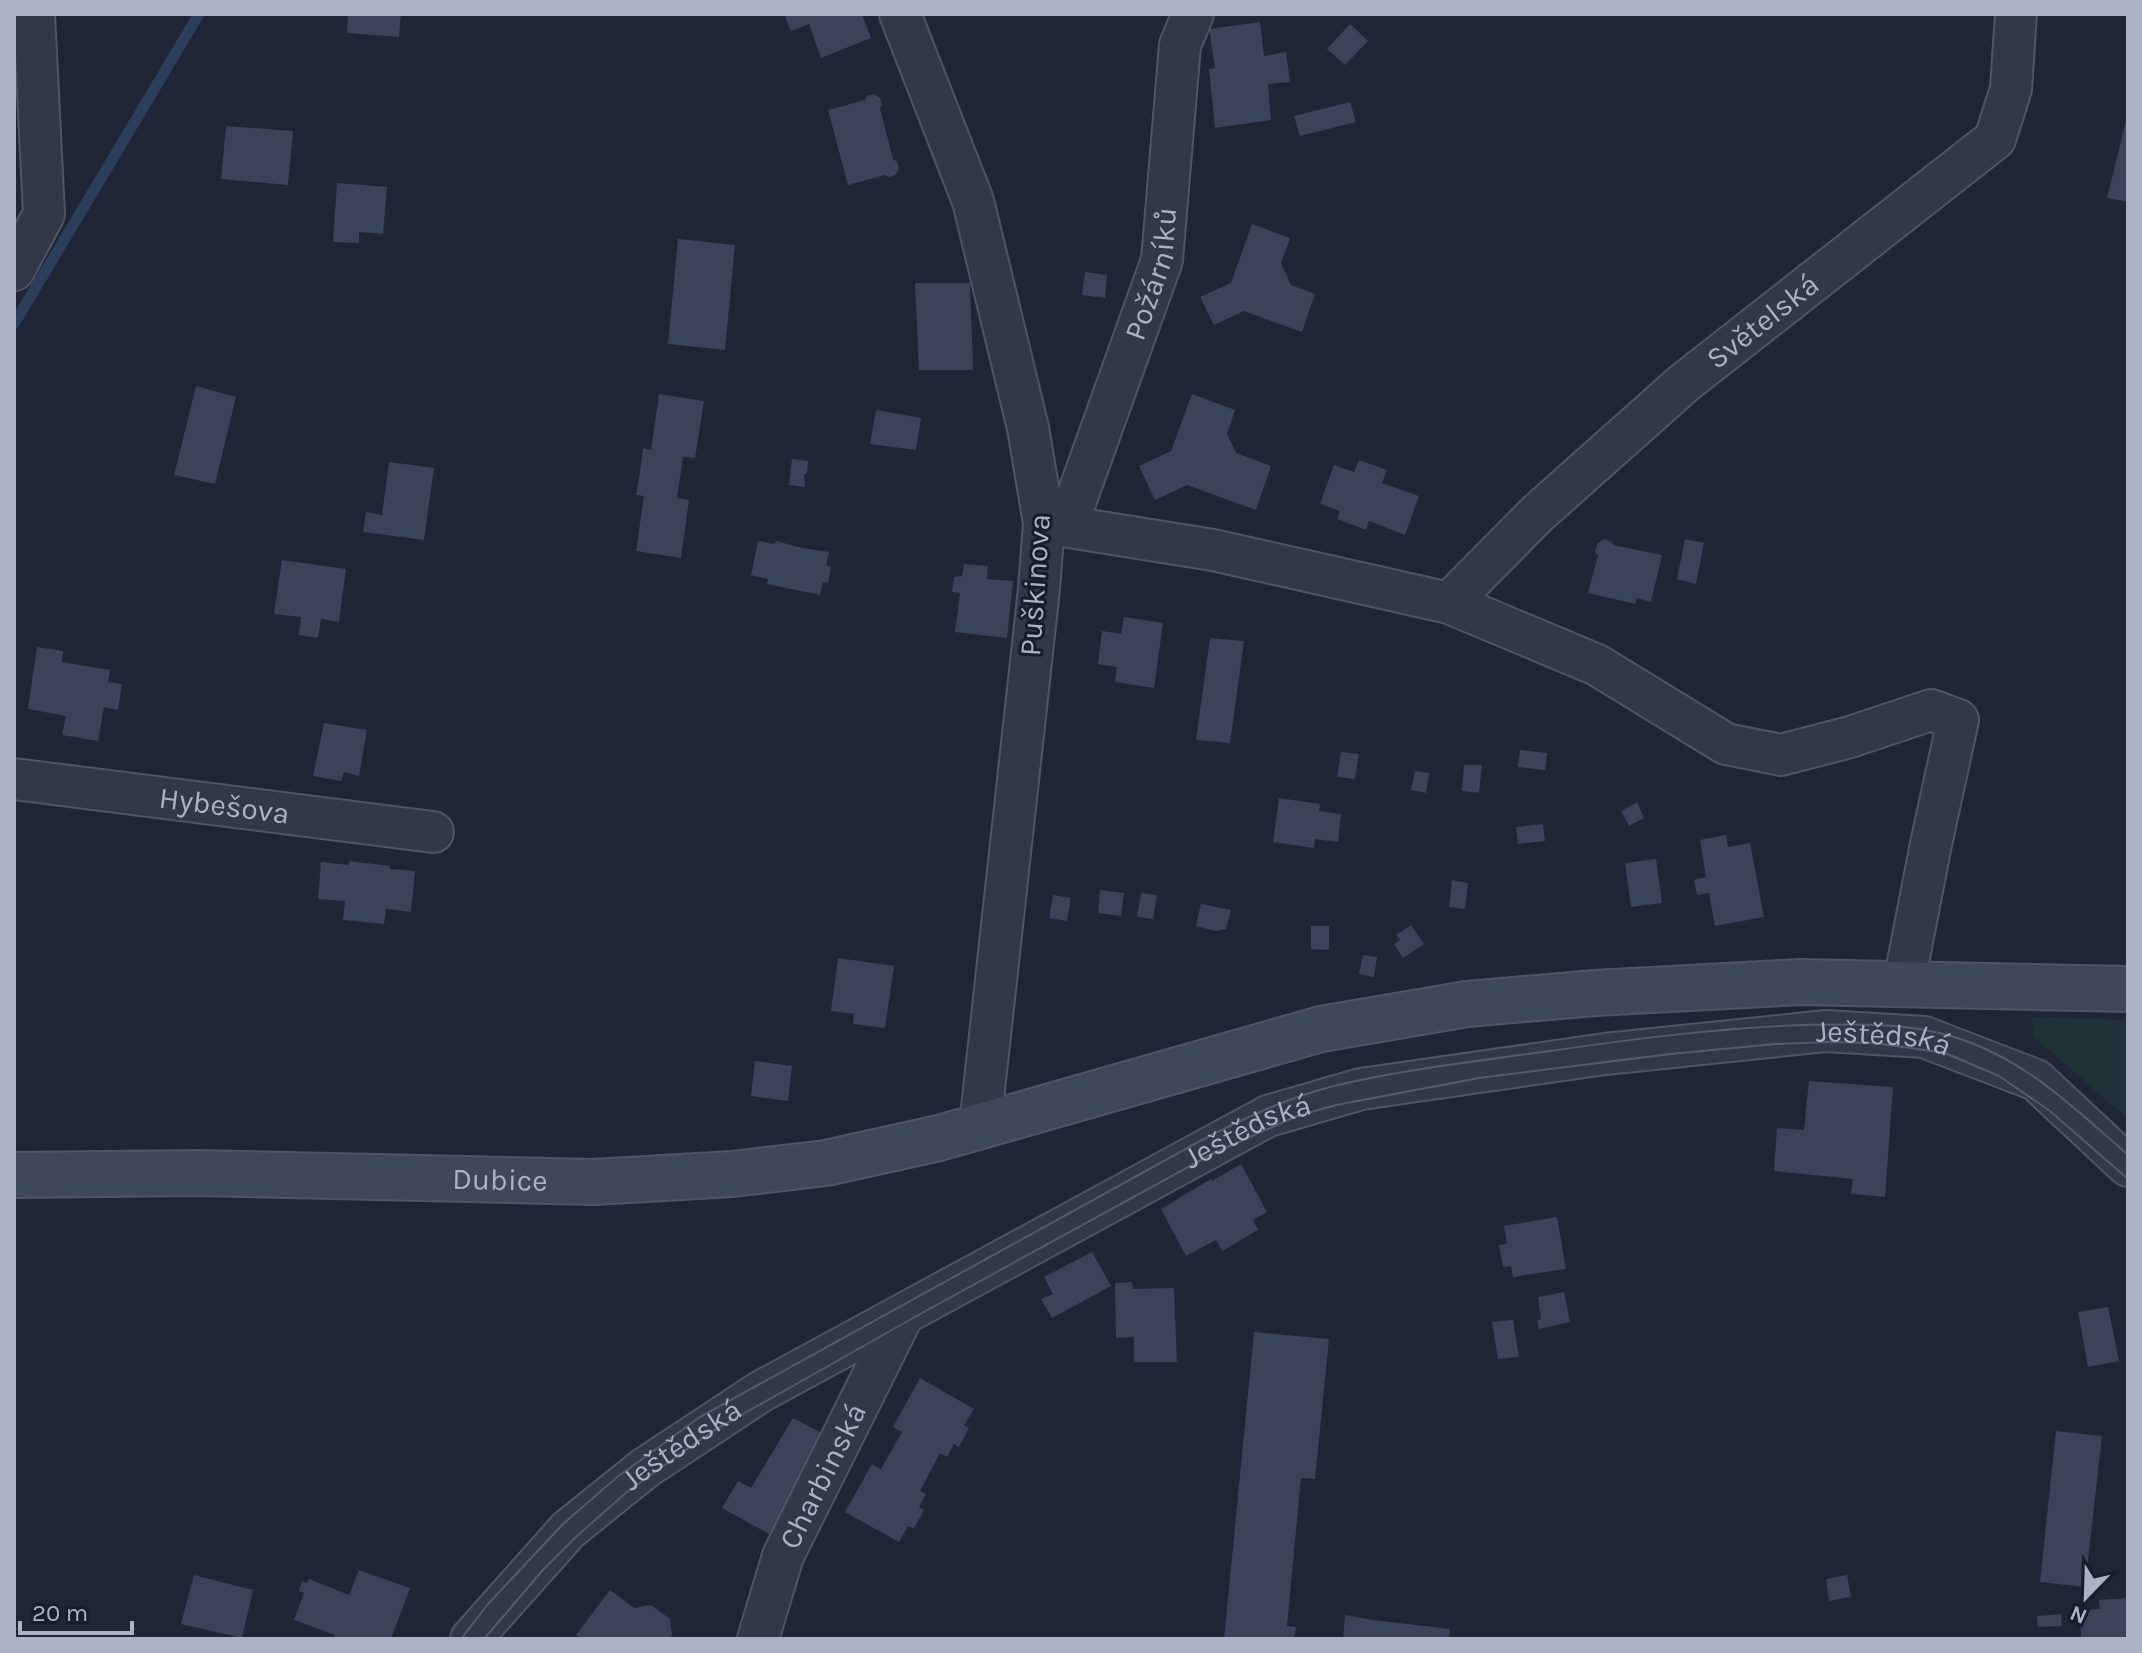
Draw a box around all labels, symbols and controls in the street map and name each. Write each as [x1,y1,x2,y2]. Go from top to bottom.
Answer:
street label: Požárníků [1117,206,1184,345]
street label: Světelská [1699,266,1826,376]
street label: Puškinova [1012,513,1058,657]
street label: Hybešova [157,780,292,832]
street label: Ještědská [1813,1013,1957,1064]
street label: Ještědská [1177,1087,1315,1176]
street label: Dubice [452,1161,548,1199]
street label: Ještědská [614,1391,748,1498]
street label: Charbinská [772,1397,874,1555]
north arrow [2046,1557,2126,1637]
scale bar [20,1585,132,1635]
text: 20 m [32,1599,88,1627]
text: N [2066,1599,2091,1630]

